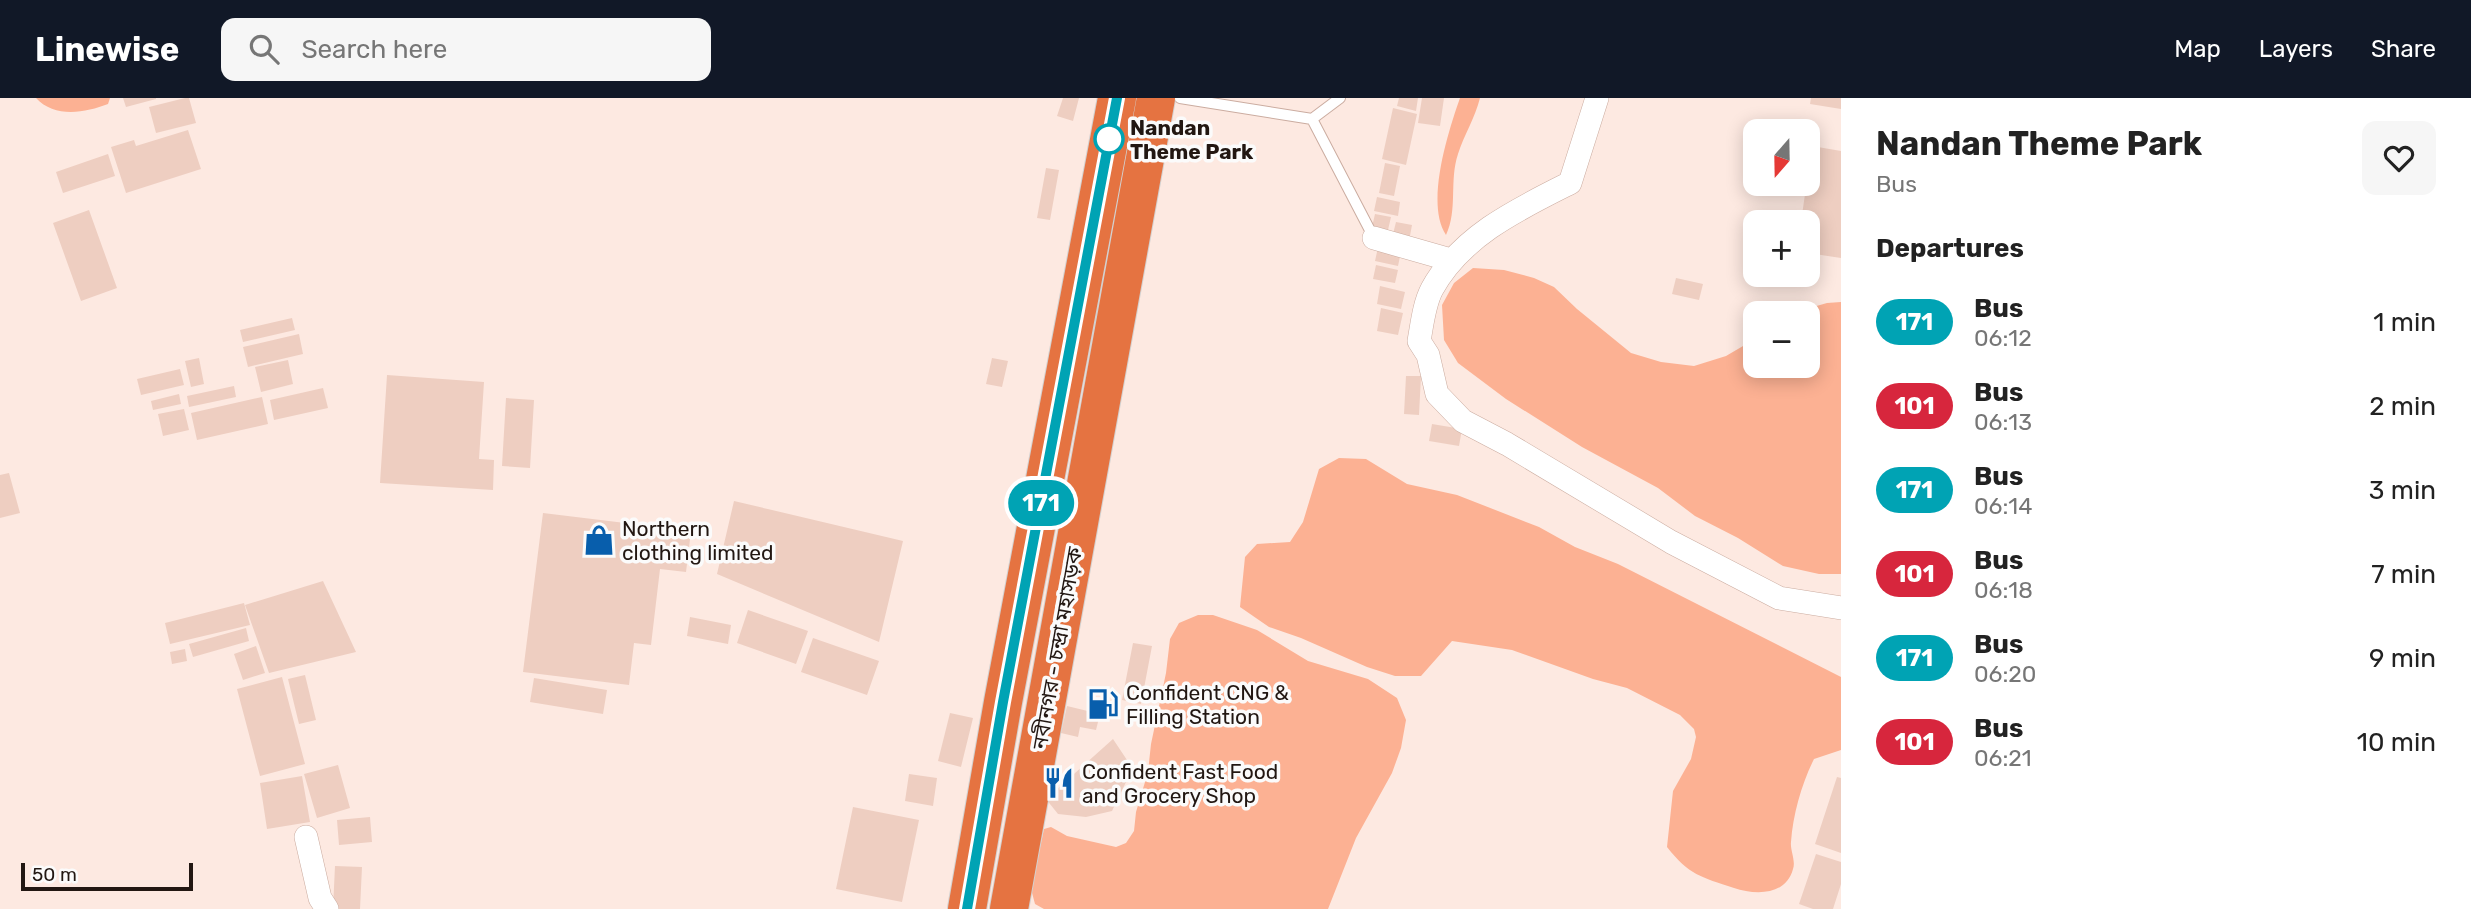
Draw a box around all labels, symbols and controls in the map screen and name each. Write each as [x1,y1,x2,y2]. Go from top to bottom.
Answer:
search box [221,18,711,81]
text: Linewise [35,30,179,69]
icon: search [245,30,283,68]
text: Search here [301,34,447,65]
text: Map [2174,35,2221,63]
text: Layers [2259,35,2333,63]
text: Share [2371,35,2436,63]
place label: Nandan Theme Park [1130,115,1254,164]
north arrow [1743,119,1820,196]
map controls [1743,119,1820,378]
button: heart [2362,121,2436,195]
marker: Nandan Theme Park [1094,124,1124,154]
text: Nandan Theme Park [1876,124,2202,163]
text: Bus [1876,170,1917,198]
button: + [1743,210,1820,287]
text: Departures [1876,233,2024,264]
text: Bus [1974,293,2023,324]
button: − [1743,301,1820,378]
text: 1 min [2373,307,2436,338]
text: 171 [1896,308,1933,336]
text: 06:12 [1974,324,2032,352]
text: Bus [1974,377,2023,408]
text: 2 min [2369,391,2436,422]
text: 101 [1894,392,1935,420]
text: 06:13 [1974,408,2032,436]
text: Bus [1974,461,2023,492]
text: 3 min [2369,475,2436,506]
text: 171 [1896,476,1933,504]
line badge: 171 [1001,480,1081,526]
text: 171 [1022,489,1060,517]
text: 06:14 [1974,492,2033,520]
place label: Northern clothing limited [622,516,774,565]
shop icon: Northern clothing limited [582,523,616,557]
street label: নবীনগর - চন্দ্রা মহাসড়ক [1027,544,1087,752]
text: Bus [1974,545,2023,576]
text: 7 min [2371,559,2436,590]
text: 101 [1894,560,1935,588]
text: 06:18 [1974,576,2033,604]
text: Bus [1974,629,2023,660]
text: 9 min [2369,643,2436,674]
text: 171 [1896,644,1933,672]
text: 06:20 [1974,660,2036,688]
place label: Confident CNG & Filling Station [1126,680,1289,729]
fuel station icon: Confident CNG & Filling Station [1086,687,1120,721]
text: Bus [1974,713,2023,744]
text: 10 min [2357,727,2436,758]
text: 101 [1894,728,1935,756]
text: 06:21 [1974,744,2032,772]
place label: Confident Fast Food and Grocery Shop [1082,759,1278,808]
restaurant icon: Confident Fast Food and Grocery Shop [1042,766,1076,800]
scale bar [21,860,192,892]
text: 50 m [32,863,77,886]

